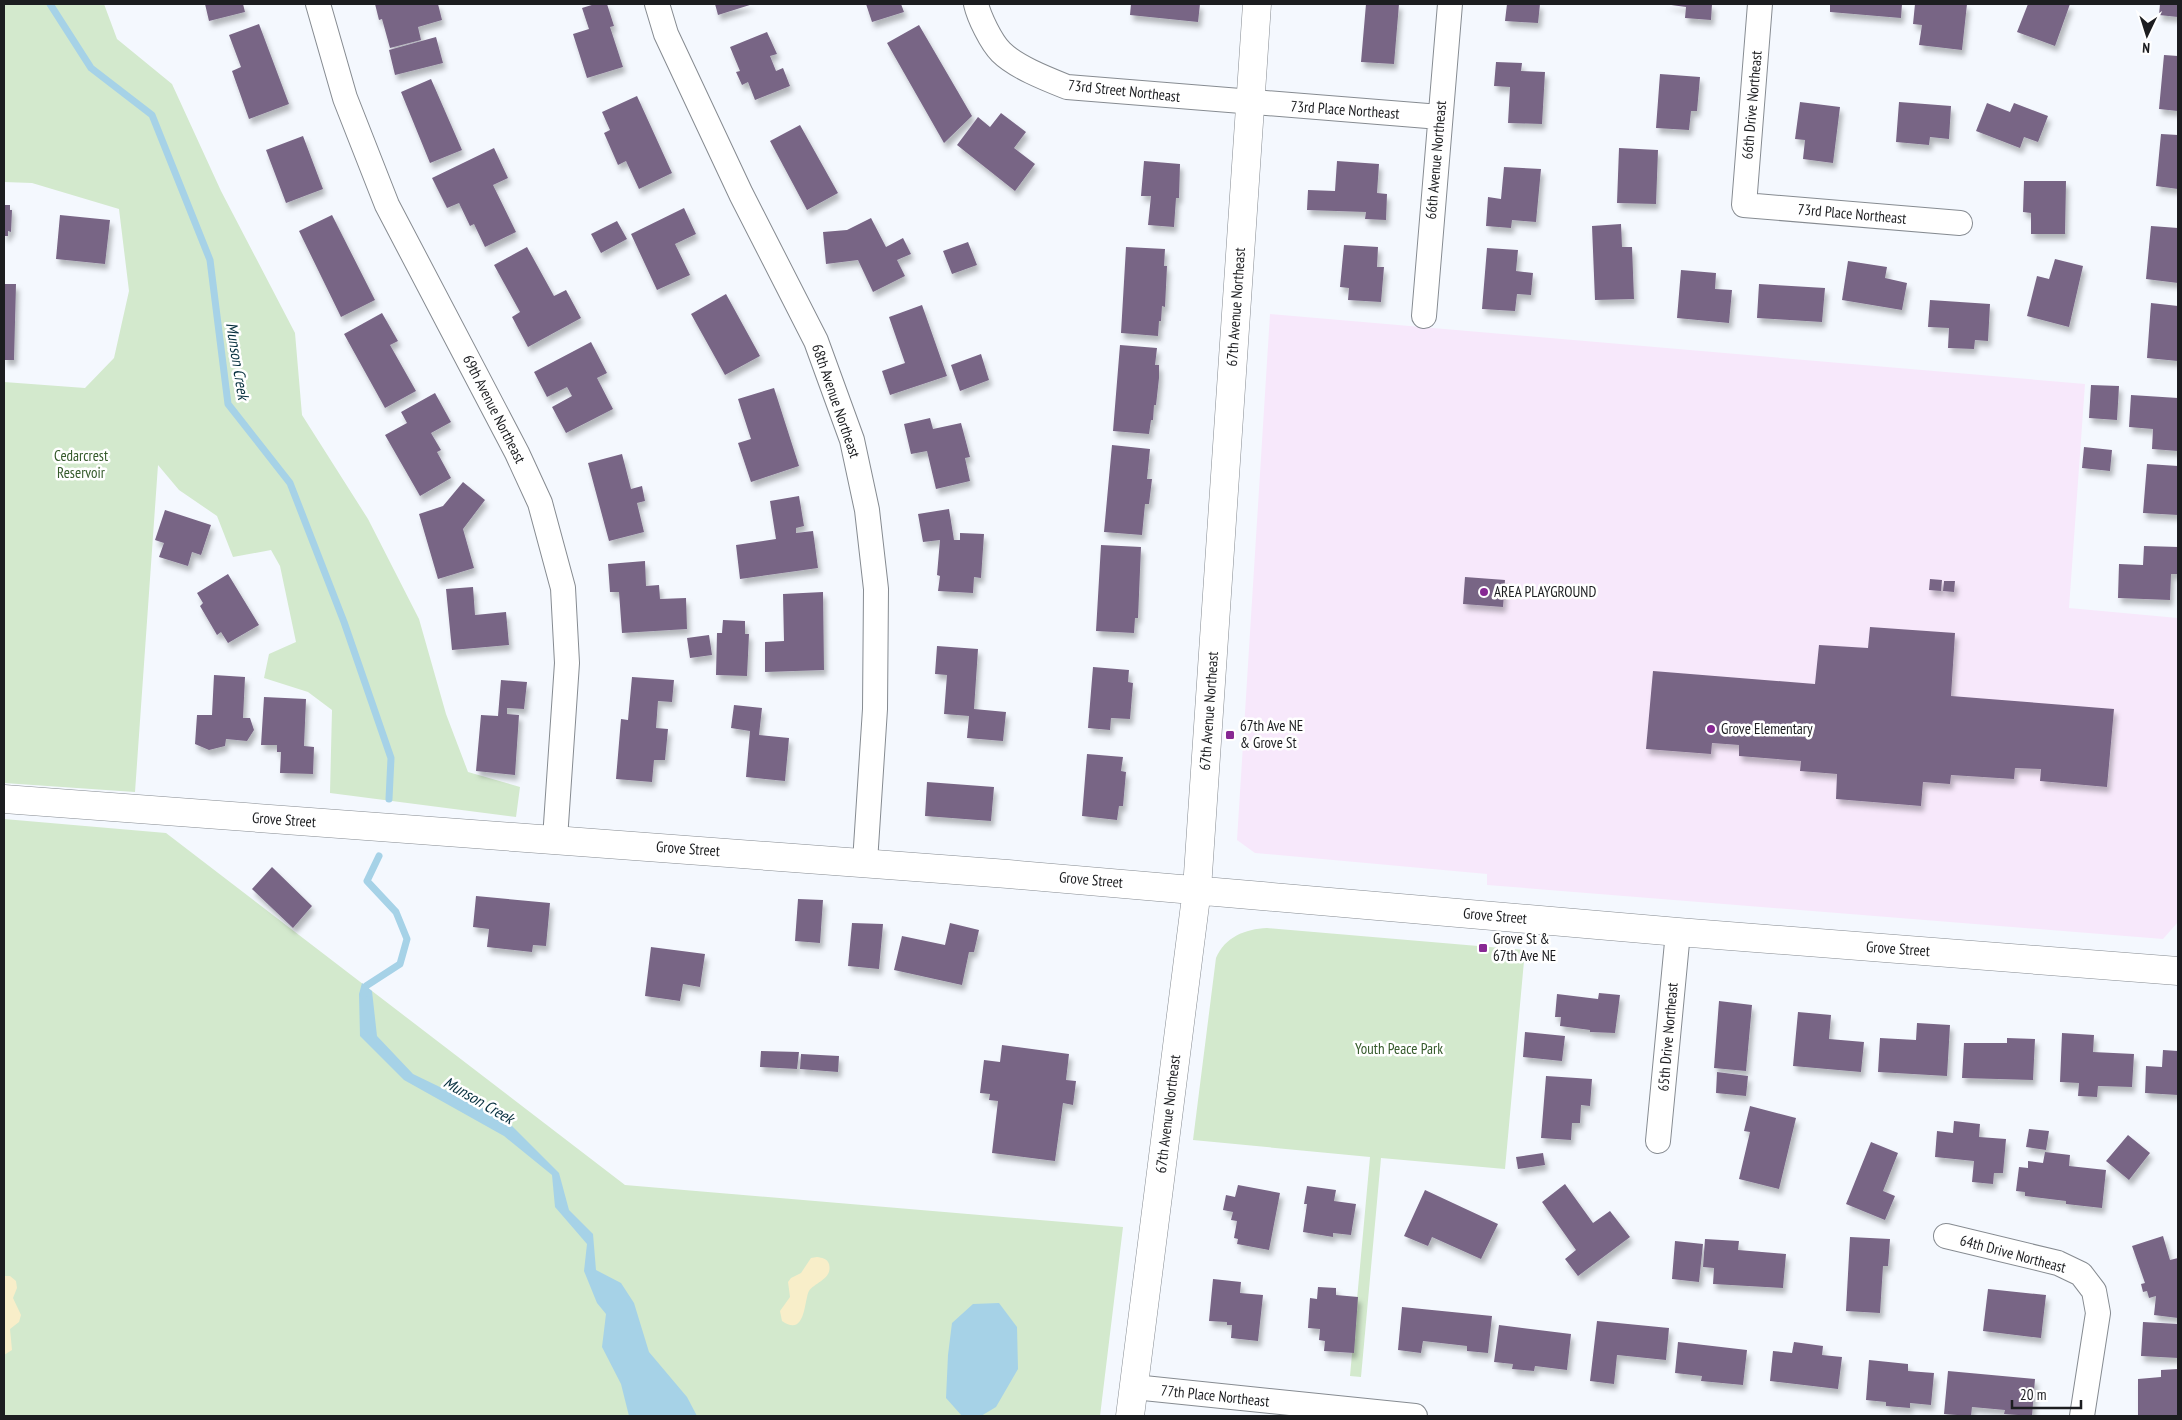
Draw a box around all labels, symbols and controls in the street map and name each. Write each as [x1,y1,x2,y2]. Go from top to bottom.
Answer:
north arrow [2122,10,2172,60]
text: N [2142,39,2150,57]
street label: 66th Drive Northeast [1737,50,1766,160]
street label: 73rd Street Northeast [1067,75,1181,106]
street label: 73rd Place Northeast [1290,96,1400,123]
street label: 66th Avenue Northeast [1421,100,1450,220]
street label: 73rd Place Northeast [1797,199,1907,228]
street label: 67th Avenue Northeast [1222,247,1249,367]
water label: Munson Creek [222,321,254,403]
street label: 68th Avenue Northeast [808,341,865,460]
street label: 69th Avenue Northeast [459,351,530,466]
park label: Cedarcrest Reservoir [54,446,108,482]
place label: AREA PLAYGROUND [1494,582,1596,601]
marker: AREA PLAYGROUND [1478,586,1490,598]
street label: 67th Avenue Northeast [1195,651,1222,771]
place label: 67th Ave NE & Grove St [1240,716,1303,752]
place label: Grove Elementary [1721,719,1813,738]
marker: Grove Elementary [1705,723,1717,735]
marker: 67th Ave NE & Grove St [1224,729,1236,741]
street label: Grove Street [251,808,317,831]
street label: Grove Street [655,837,721,860]
street label: Grove Street [1058,867,1124,892]
street label: Grove Street [1462,903,1528,928]
place label: Grove St & 67th Ave NE [1493,929,1556,965]
street label: Grove Street [1865,937,1931,960]
marker: Grove St & 67th Ave NE [1477,942,1489,954]
street label: 65th Drive Northeast [1653,982,1682,1092]
park label: Youth Peace Park [1355,1039,1443,1058]
street label: 67th Avenue Northeast [1151,1054,1184,1174]
water label: Munson Creek [440,1072,519,1129]
street label: 64th Drive Northeast [1958,1230,2068,1277]
scale bar [2012,1378,2081,1410]
street label: 77th Place Northeast [1160,1380,1270,1411]
text: 20 m [2020,1385,2046,1404]

